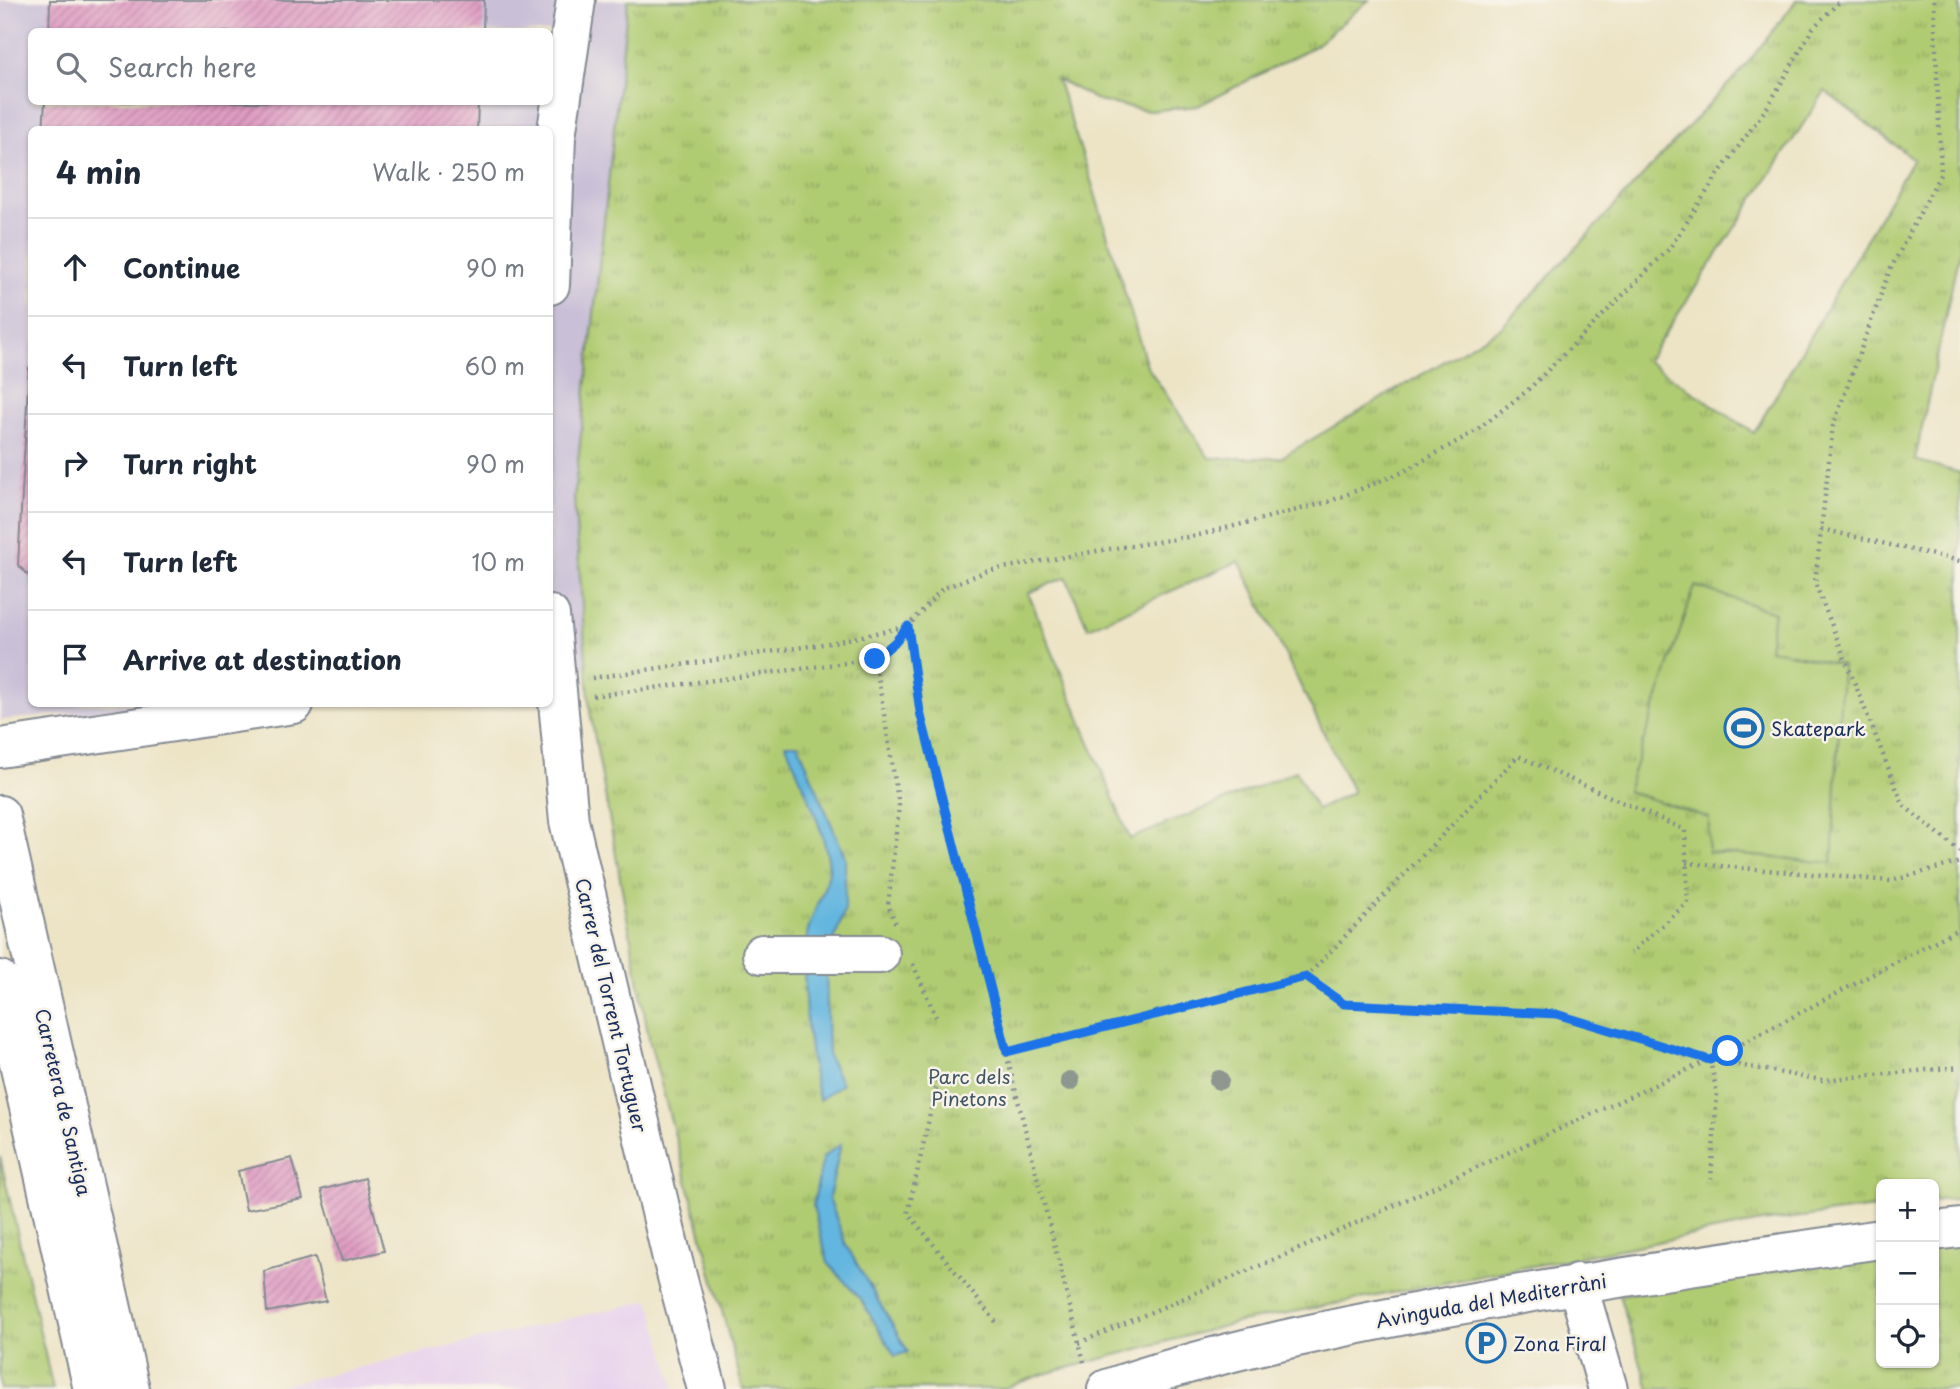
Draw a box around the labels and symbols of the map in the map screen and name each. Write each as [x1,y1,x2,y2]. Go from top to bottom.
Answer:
route end [859,643,890,674]
sports icon: Skatepark [1723,707,1765,749]
place label: Skatepark [1771,714,1866,742]
street label: Carrer del Torrent Tortuguer [569,875,655,1135]
street label: Carretera de Santiga [29,1006,99,1198]
route start [1712,1035,1743,1066]
park label: Parc dels Pinetons [928,1062,1010,1112]
street label: Avinguda del Mediterràni [1373,1266,1609,1334]
parking icon: Zona Firal [1465,1322,1507,1364]
place label: Zona Firal [1513,1329,1607,1357]

